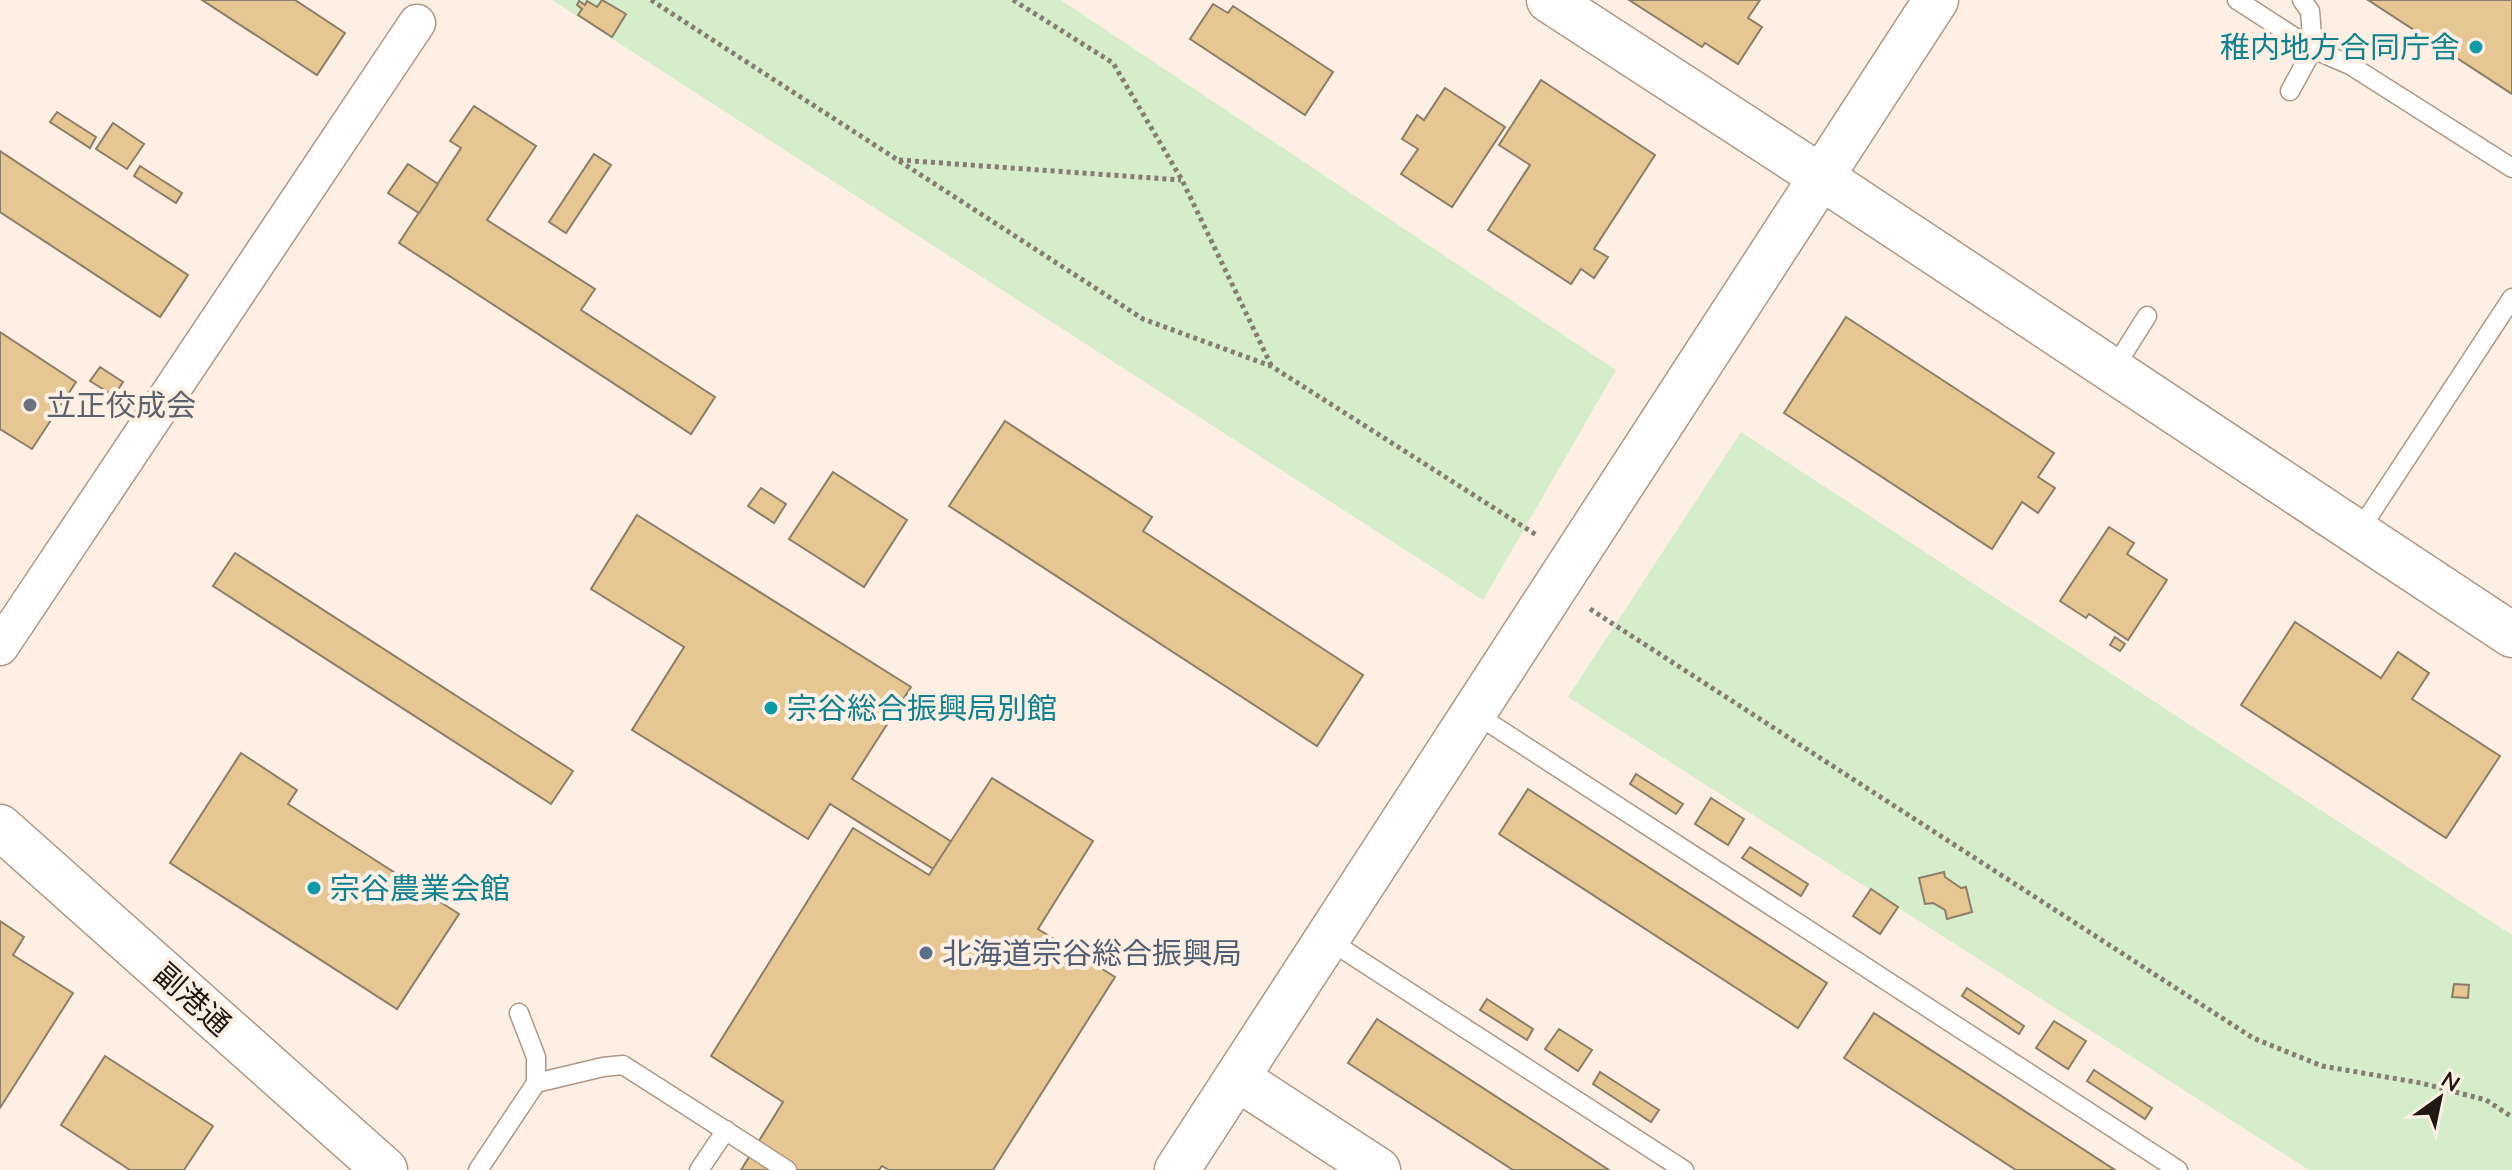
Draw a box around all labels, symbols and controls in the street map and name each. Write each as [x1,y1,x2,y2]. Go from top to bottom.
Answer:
place label: 稚内地方合同庁舎 [2220,28,2460,66]
marker: 稚内地方合同庁舎 [2467,38,2485,56]
place label: 立正佼成会 [46,386,196,424]
marker: 立正佼成会 [21,396,39,414]
place label: 宗谷総合振興局別館 [787,689,1057,727]
marker: 宗谷総合振興局別館 [762,699,780,717]
place label: 宗谷農業会館 [330,869,510,907]
marker: 宗谷農業会館 [305,879,323,897]
place label: 北海道宗谷総合振興局 [942,934,1242,972]
marker: 北海道宗谷総合振興局 [917,944,935,962]
street label: 副港通 [147,955,239,1043]
north arrow [2400,1058,2480,1138]
text: N [2436,1065,2465,1097]

